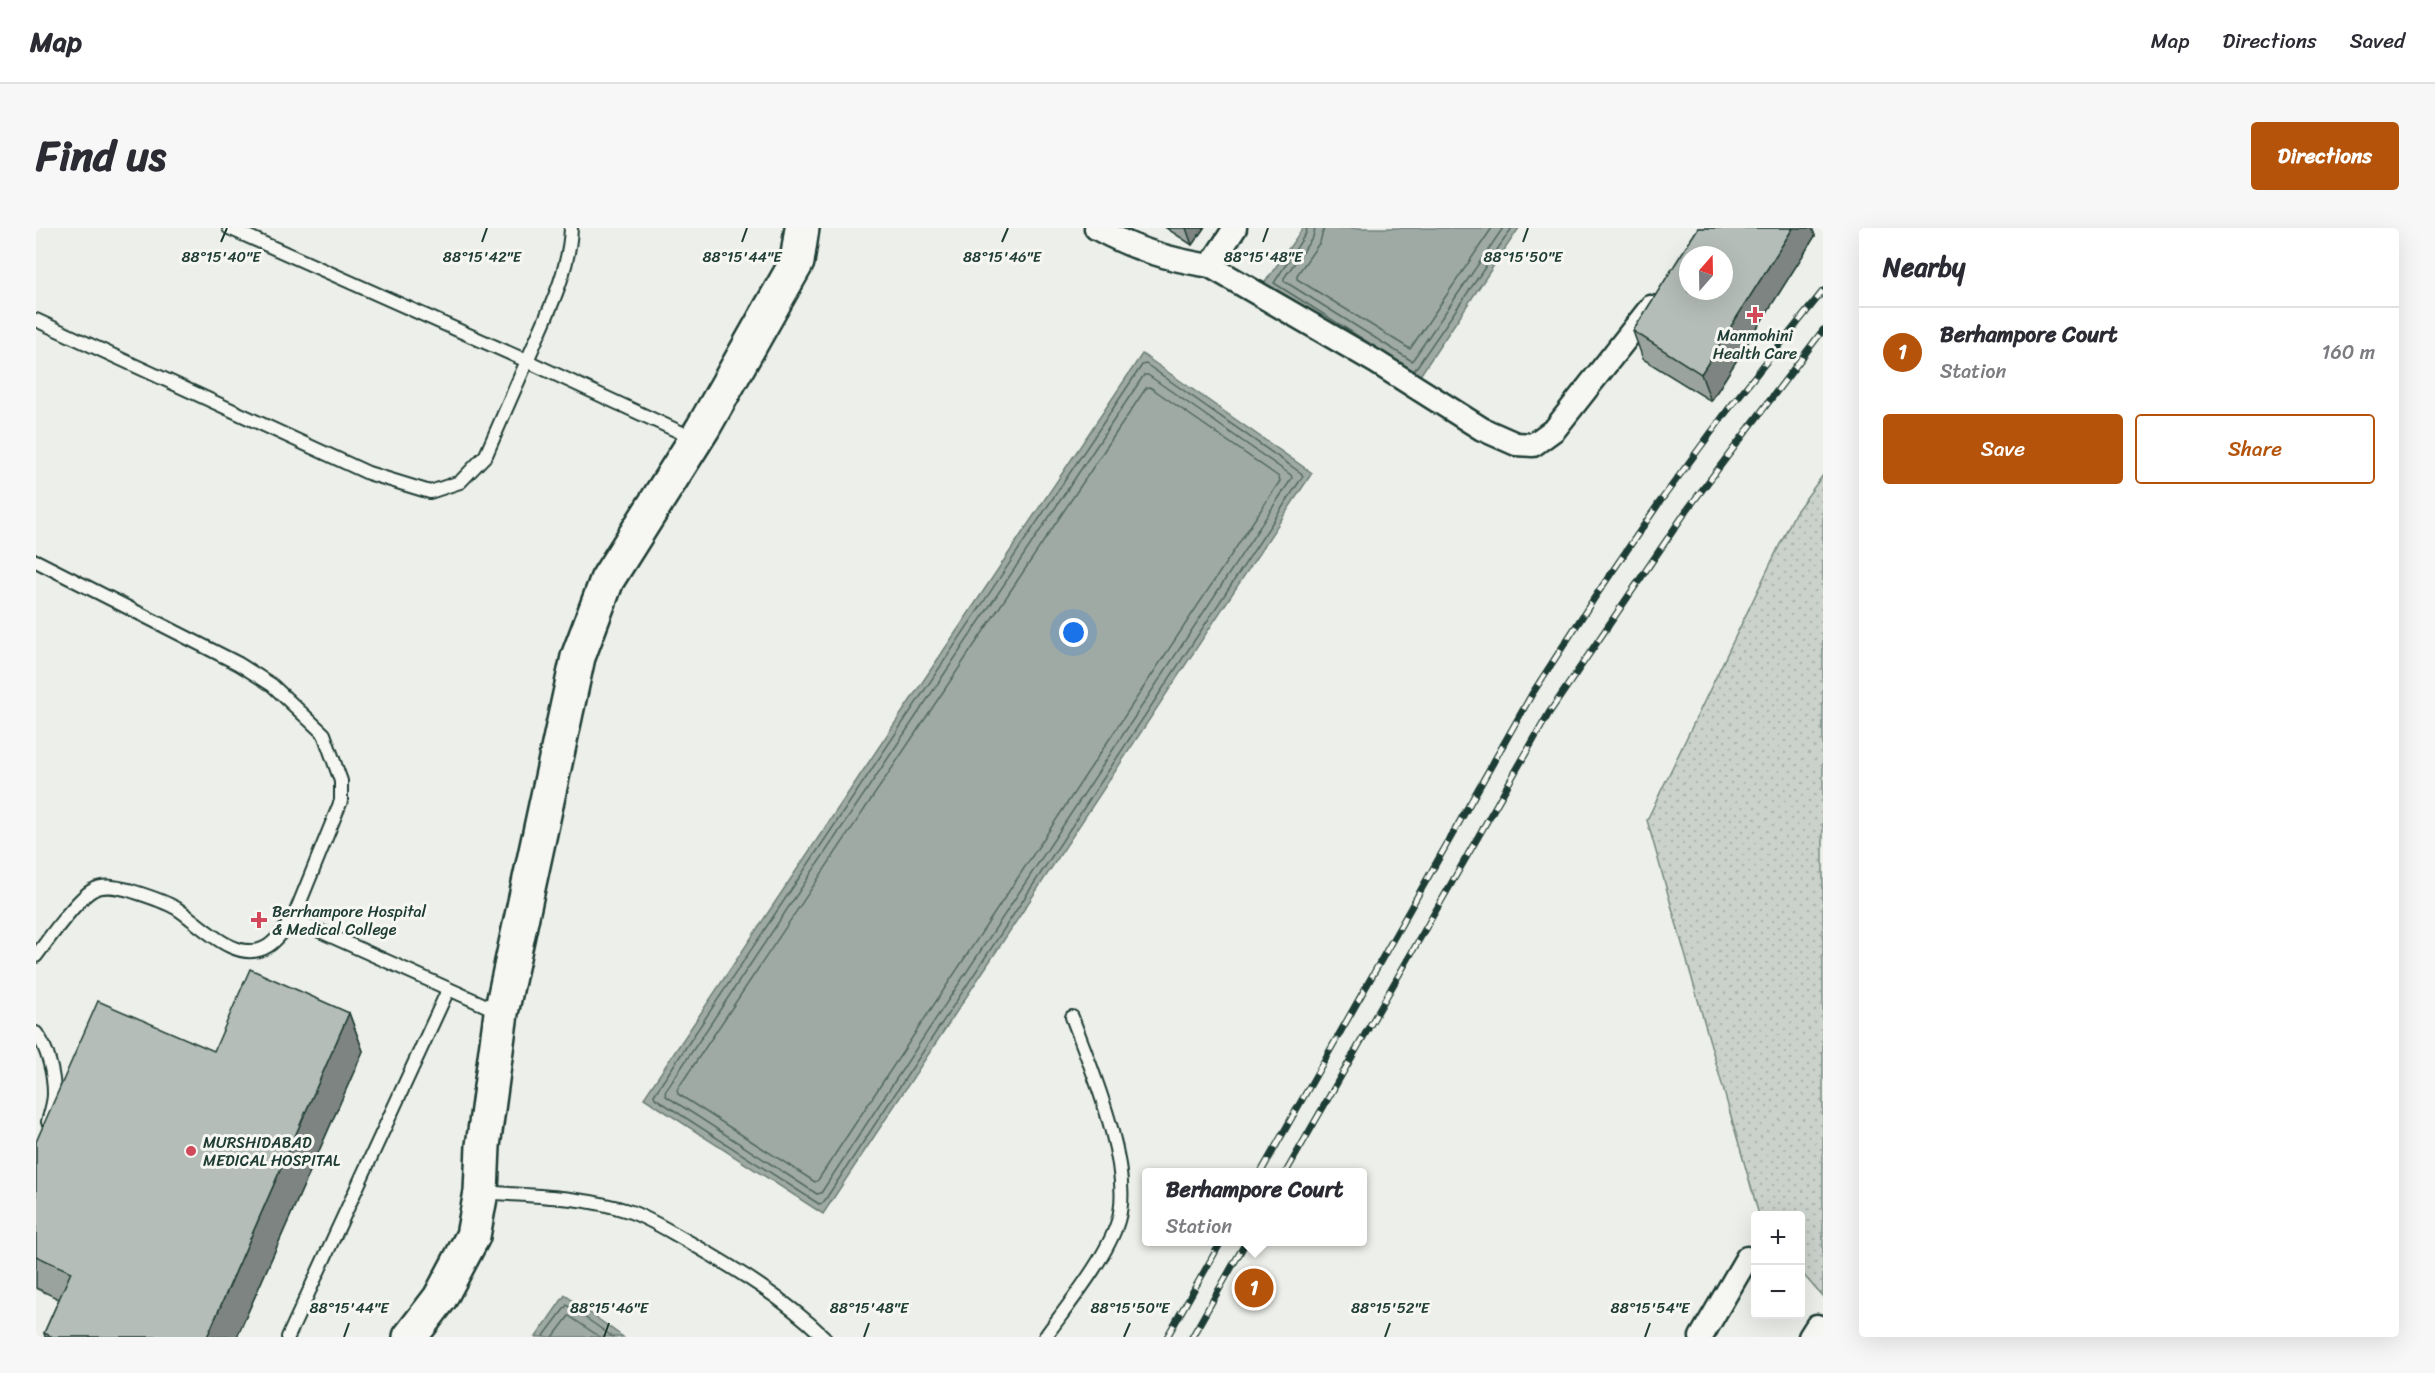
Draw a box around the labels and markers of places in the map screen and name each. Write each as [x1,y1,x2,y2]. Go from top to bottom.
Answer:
marker: Manmohini Health Care [1746,306,1764,324]
place label: Manmohini Health Care [1713,321,1797,368]
place label: Berrhampore Hospital & Medical College [272,897,427,944]
marker: Berrhampore Hospital & Medical College [250,911,268,929]
place label: MURSHIDABAD MEDICAL HOSPITAL [203,1128,341,1175]
marker: MURSHIDABAD MEDICAL HOSPITAL [184,1144,198,1158]
pin: 1 [1234,1266,1274,1310]

